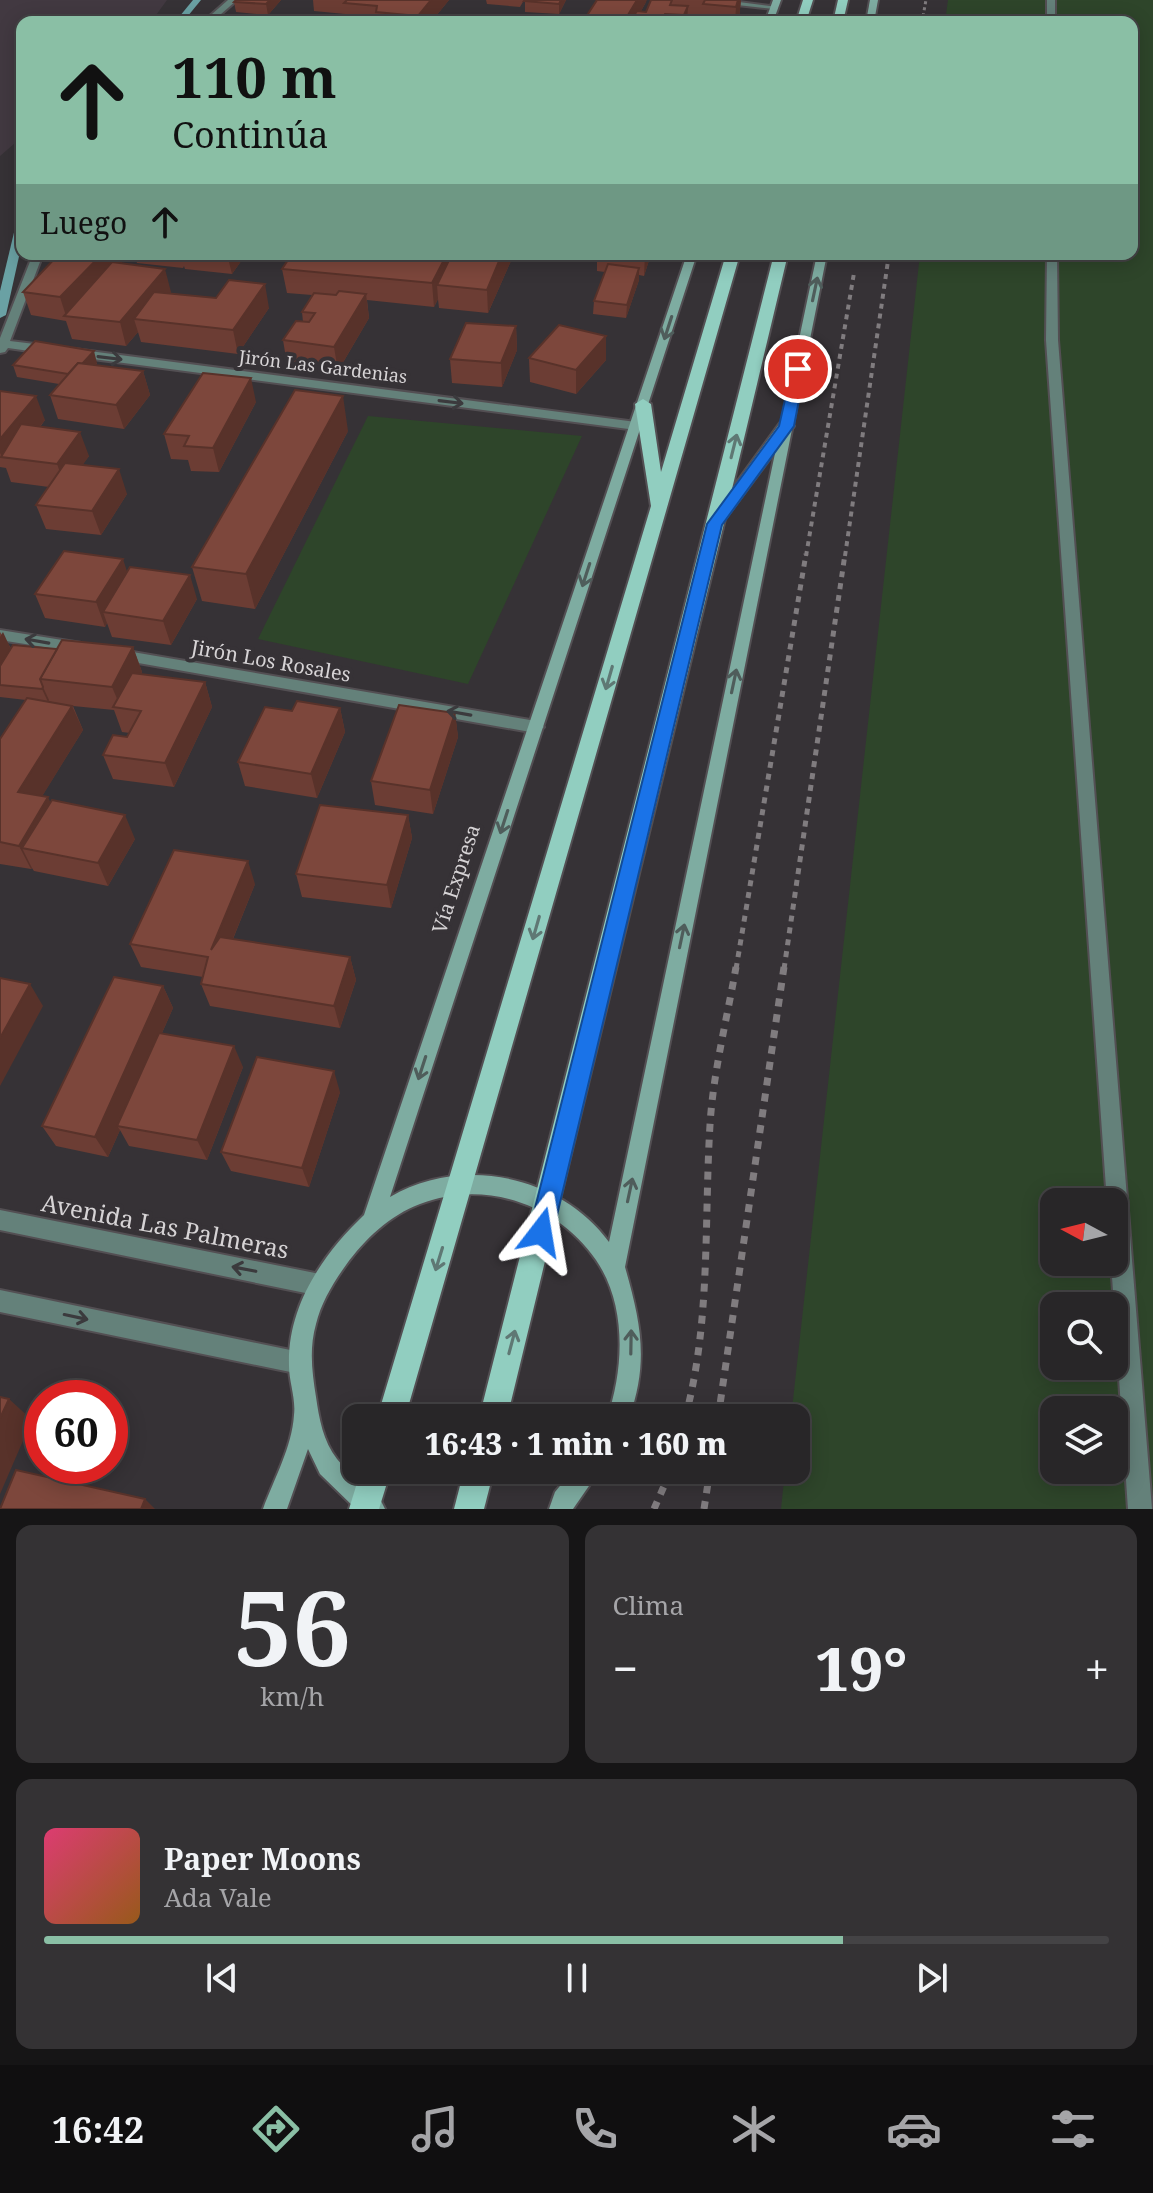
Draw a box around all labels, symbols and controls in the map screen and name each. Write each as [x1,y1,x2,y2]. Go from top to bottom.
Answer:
text: 110 m [172,38,337,114]
icon: ahead [40,48,144,152]
text: Continúa [172,110,329,159]
icon: ahead [143,200,187,244]
text: Luego [40,202,127,243]
one-way arrow [808,277,823,303]
one-way arrow [659,315,674,340]
pin [764,335,832,403]
street label: Jirón Las Gardenias [237,344,409,388]
icon: arrive [776,347,820,391]
one-way arrow [97,351,122,366]
one-way arrow [438,395,463,410]
one-way arrow [727,433,742,459]
one-way arrow [578,562,593,587]
one-way arrow [25,632,50,647]
street label: Jirón Los Rosales [188,633,353,688]
one-way arrow [601,665,616,691]
one-way arrow [727,669,742,694]
one-way arrow [447,705,472,720]
one-way arrow [496,809,511,834]
street label: Vía Expresa [425,821,486,937]
one-way arrow [528,914,543,940]
one-way arrow [675,923,690,949]
one-way arrow [414,1056,429,1081]
one-way arrow [623,1178,638,1204]
street label: Avenida Las Palmeras [39,1185,292,1266]
north arrow [1040,1188,1128,1276]
map controls [1040,1188,1128,1484]
position arrow [499,1190,583,1274]
one-way arrow [431,1246,446,1272]
one-way arrow [231,1261,257,1276]
button: search [1040,1292,1128,1380]
one-way arrow [63,1310,89,1325]
one-way arrow [623,1329,639,1356]
one-way arrow [506,1330,521,1356]
speed limit sign: 60 [24,1380,128,1484]
button: layers [1040,1396,1128,1484]
text: 16:43 · 1 min · 160 m [425,1423,727,1464]
text: 56 [233,1555,351,1696]
text: Clima [613,1587,684,1623]
text: 19° [815,1627,907,1709]
text: − [613,1638,638,1698]
text: + [1084,1638,1109,1698]
text: km/h [260,1678,324,1714]
text: Paper Moons [164,1838,361,1879]
text: Ada Vale [164,1879,272,1915]
icon: previous [200,1956,244,2000]
icon: pause [555,1956,599,2000]
icon: next [910,1956,954,2000]
icon: directions [248,2101,304,2157]
icon: music [407,2101,463,2157]
icon: phone [567,2101,623,2157]
icon: climate [726,2101,782,2157]
icon: car [886,2101,942,2157]
icon: filters [1045,2101,1101,2157]
text: 16:42 [52,2105,144,2154]

